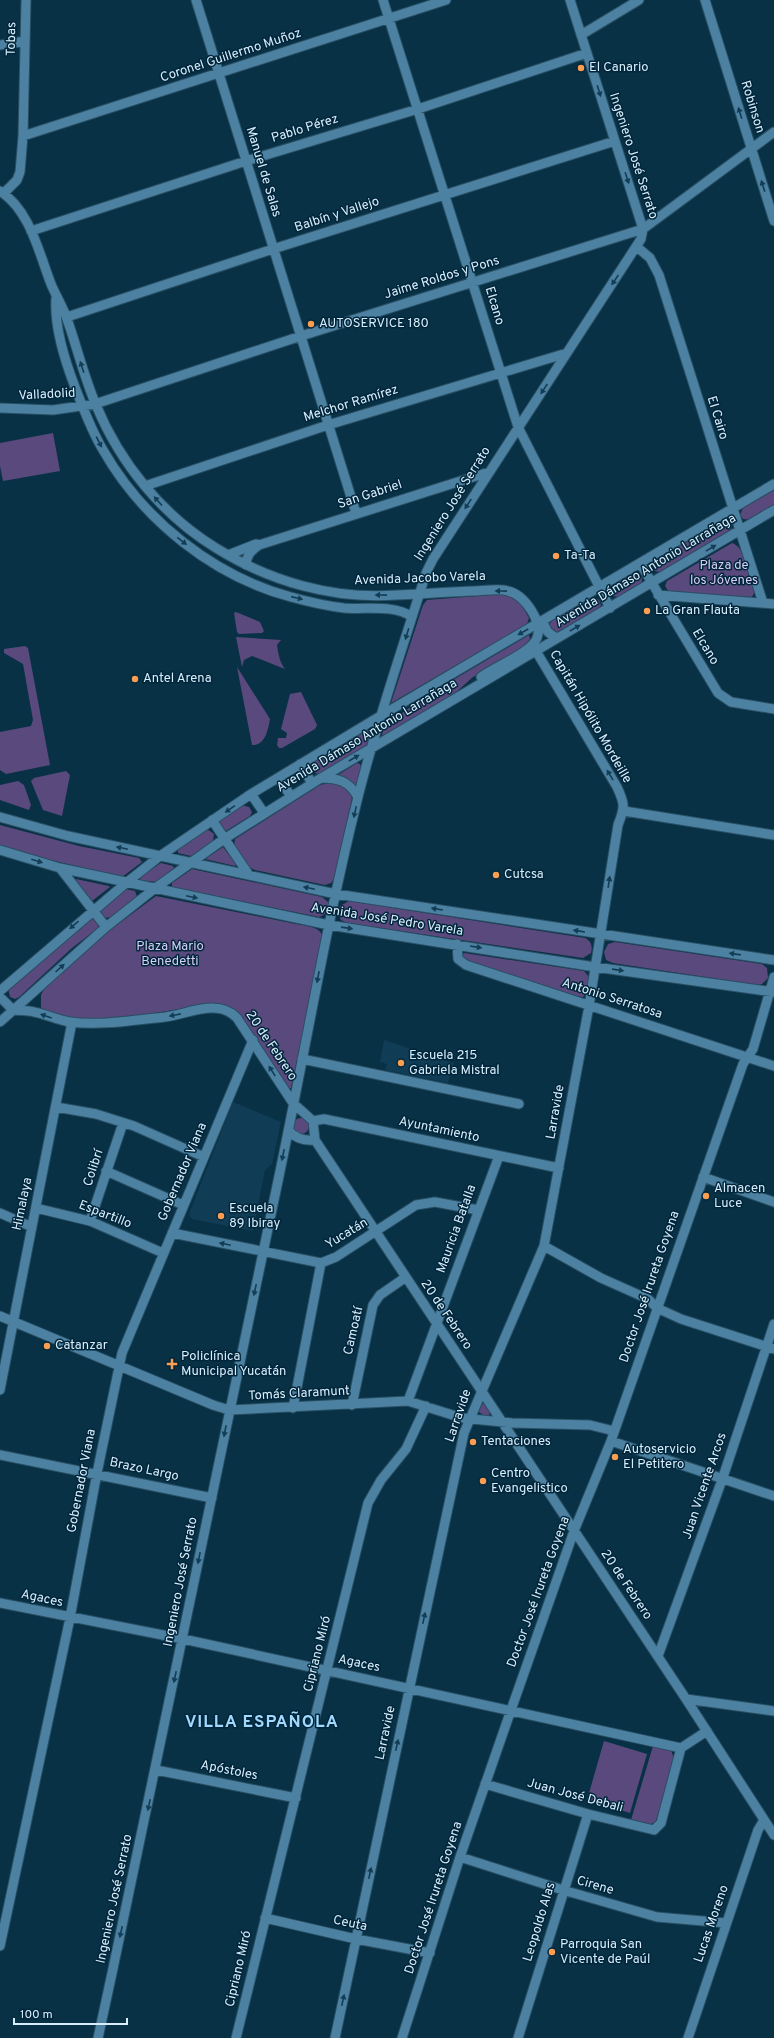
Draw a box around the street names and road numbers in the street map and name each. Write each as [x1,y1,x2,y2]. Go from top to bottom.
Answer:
street label: Tobas [4,22,20,56]
street label: Coronel Guillermo Muñoz [158,26,304,86]
street label: Robinson [736,79,768,135]
street label: Ingeniero José Serrato [605,91,661,221]
street label: Pablo Pérez [270,111,340,147]
street label: Manuel de Salas [242,125,284,219]
street label: Balbín y Vallejo [293,194,381,236]
street label: Jaime Roldos y Pons [382,253,502,303]
street label: Elcano [481,285,507,327]
street label: Melchor Ramírez [302,382,400,426]
street label: Valladolid [18,386,76,404]
street label: El Cairo [703,394,731,442]
street label: Ingeniero José Serrato [411,444,495,564]
street label: San Gabriel [336,477,404,513]
street label: Avenida Dámaso Antonio Larrañaga [553,511,739,631]
street label: Avenida Jacobo Varela [354,569,486,589]
street label: Elcano [688,626,722,668]
street label: Capitán Hipólito Mordeille [545,648,635,786]
street label: Avenida Dámaso Antonio Larrañaga [274,676,460,796]
street label: Avenida José Pedro Varela [310,900,464,940]
street label: Antonio Serratosa [560,975,664,1023]
street label: 20 de Febrero [242,1008,300,1084]
street label: Larravide [543,1083,569,1141]
street label: Ayuntamiento [397,1114,481,1146]
street label: Gobernador Viana [155,1120,211,1224]
street label: Colibrí [81,1146,108,1189]
street label: Himalaya [10,1176,36,1232]
street label: Mauricia Batalla [434,1183,480,1275]
street label: Espartillo [76,1198,134,1232]
street label: Doctor José Irureta Goyena [616,1209,684,1365]
street label: Yucatán [323,1215,371,1253]
street label: 20 de Febrero [417,1277,475,1353]
street label: Camoatí [341,1304,368,1357]
street label: Tomás Claramunt [248,1383,350,1405]
street label: Larravide [442,1387,476,1445]
street label: Gobernador Viana [64,1428,100,1534]
street label: Juan Vicente Arcos [679,1431,731,1541]
street label: Brazo Largo [108,1455,180,1485]
street label: Doctor José Irureta Goyena [504,1514,574,1670]
street label: Ingeniero José Serrato [161,1516,201,1648]
street label: 20 de Febrero [597,1547,655,1623]
street label: Agaces [19,1587,65,1611]
street label: Cipriano Miró [301,1614,335,1694]
street label: Agaces [336,1652,382,1676]
street label: Larravide [372,1704,400,1762]
street label: Apóstoles [199,1758,259,1784]
street label: Juan José Debali [525,1775,625,1817]
street label: Doctor José Irureta Goyena [402,1820,466,1976]
street label: Ingeniero José Serrato [93,1833,137,1965]
street label: Cirene [574,1873,616,1899]
street label: Leopoldo Alas [520,1880,560,1964]
street label: Lucas Moreno [691,1883,733,1965]
street label: Ceuta [332,1913,368,1935]
street label: Cipriano Miró [222,1929,256,2009]

